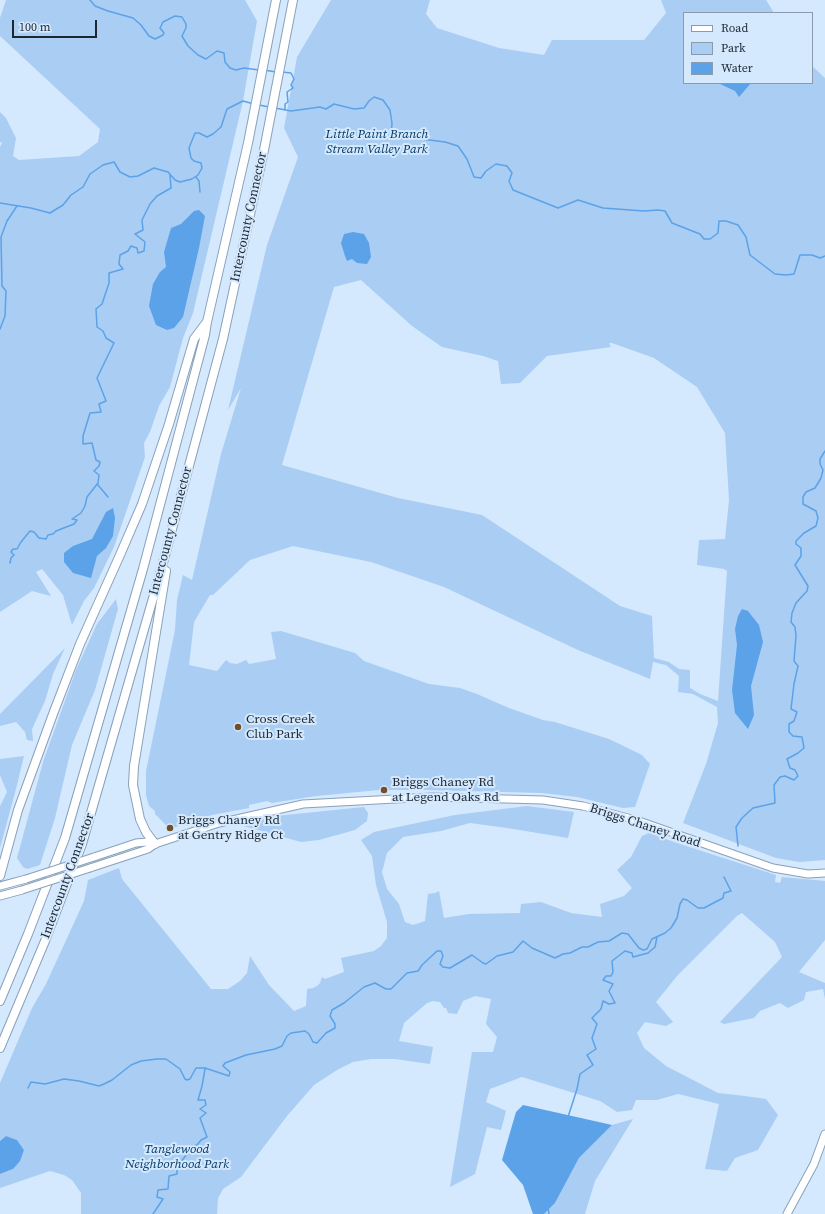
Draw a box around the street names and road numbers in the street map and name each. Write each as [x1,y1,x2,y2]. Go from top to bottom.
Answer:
street label: Intercounty Connector [228,151,270,283]
street label: Intercounty Connector [146,465,196,597]
street label: Briggs Chaney Road [588,801,702,851]
street label: Intercounty Connector [38,811,98,941]

